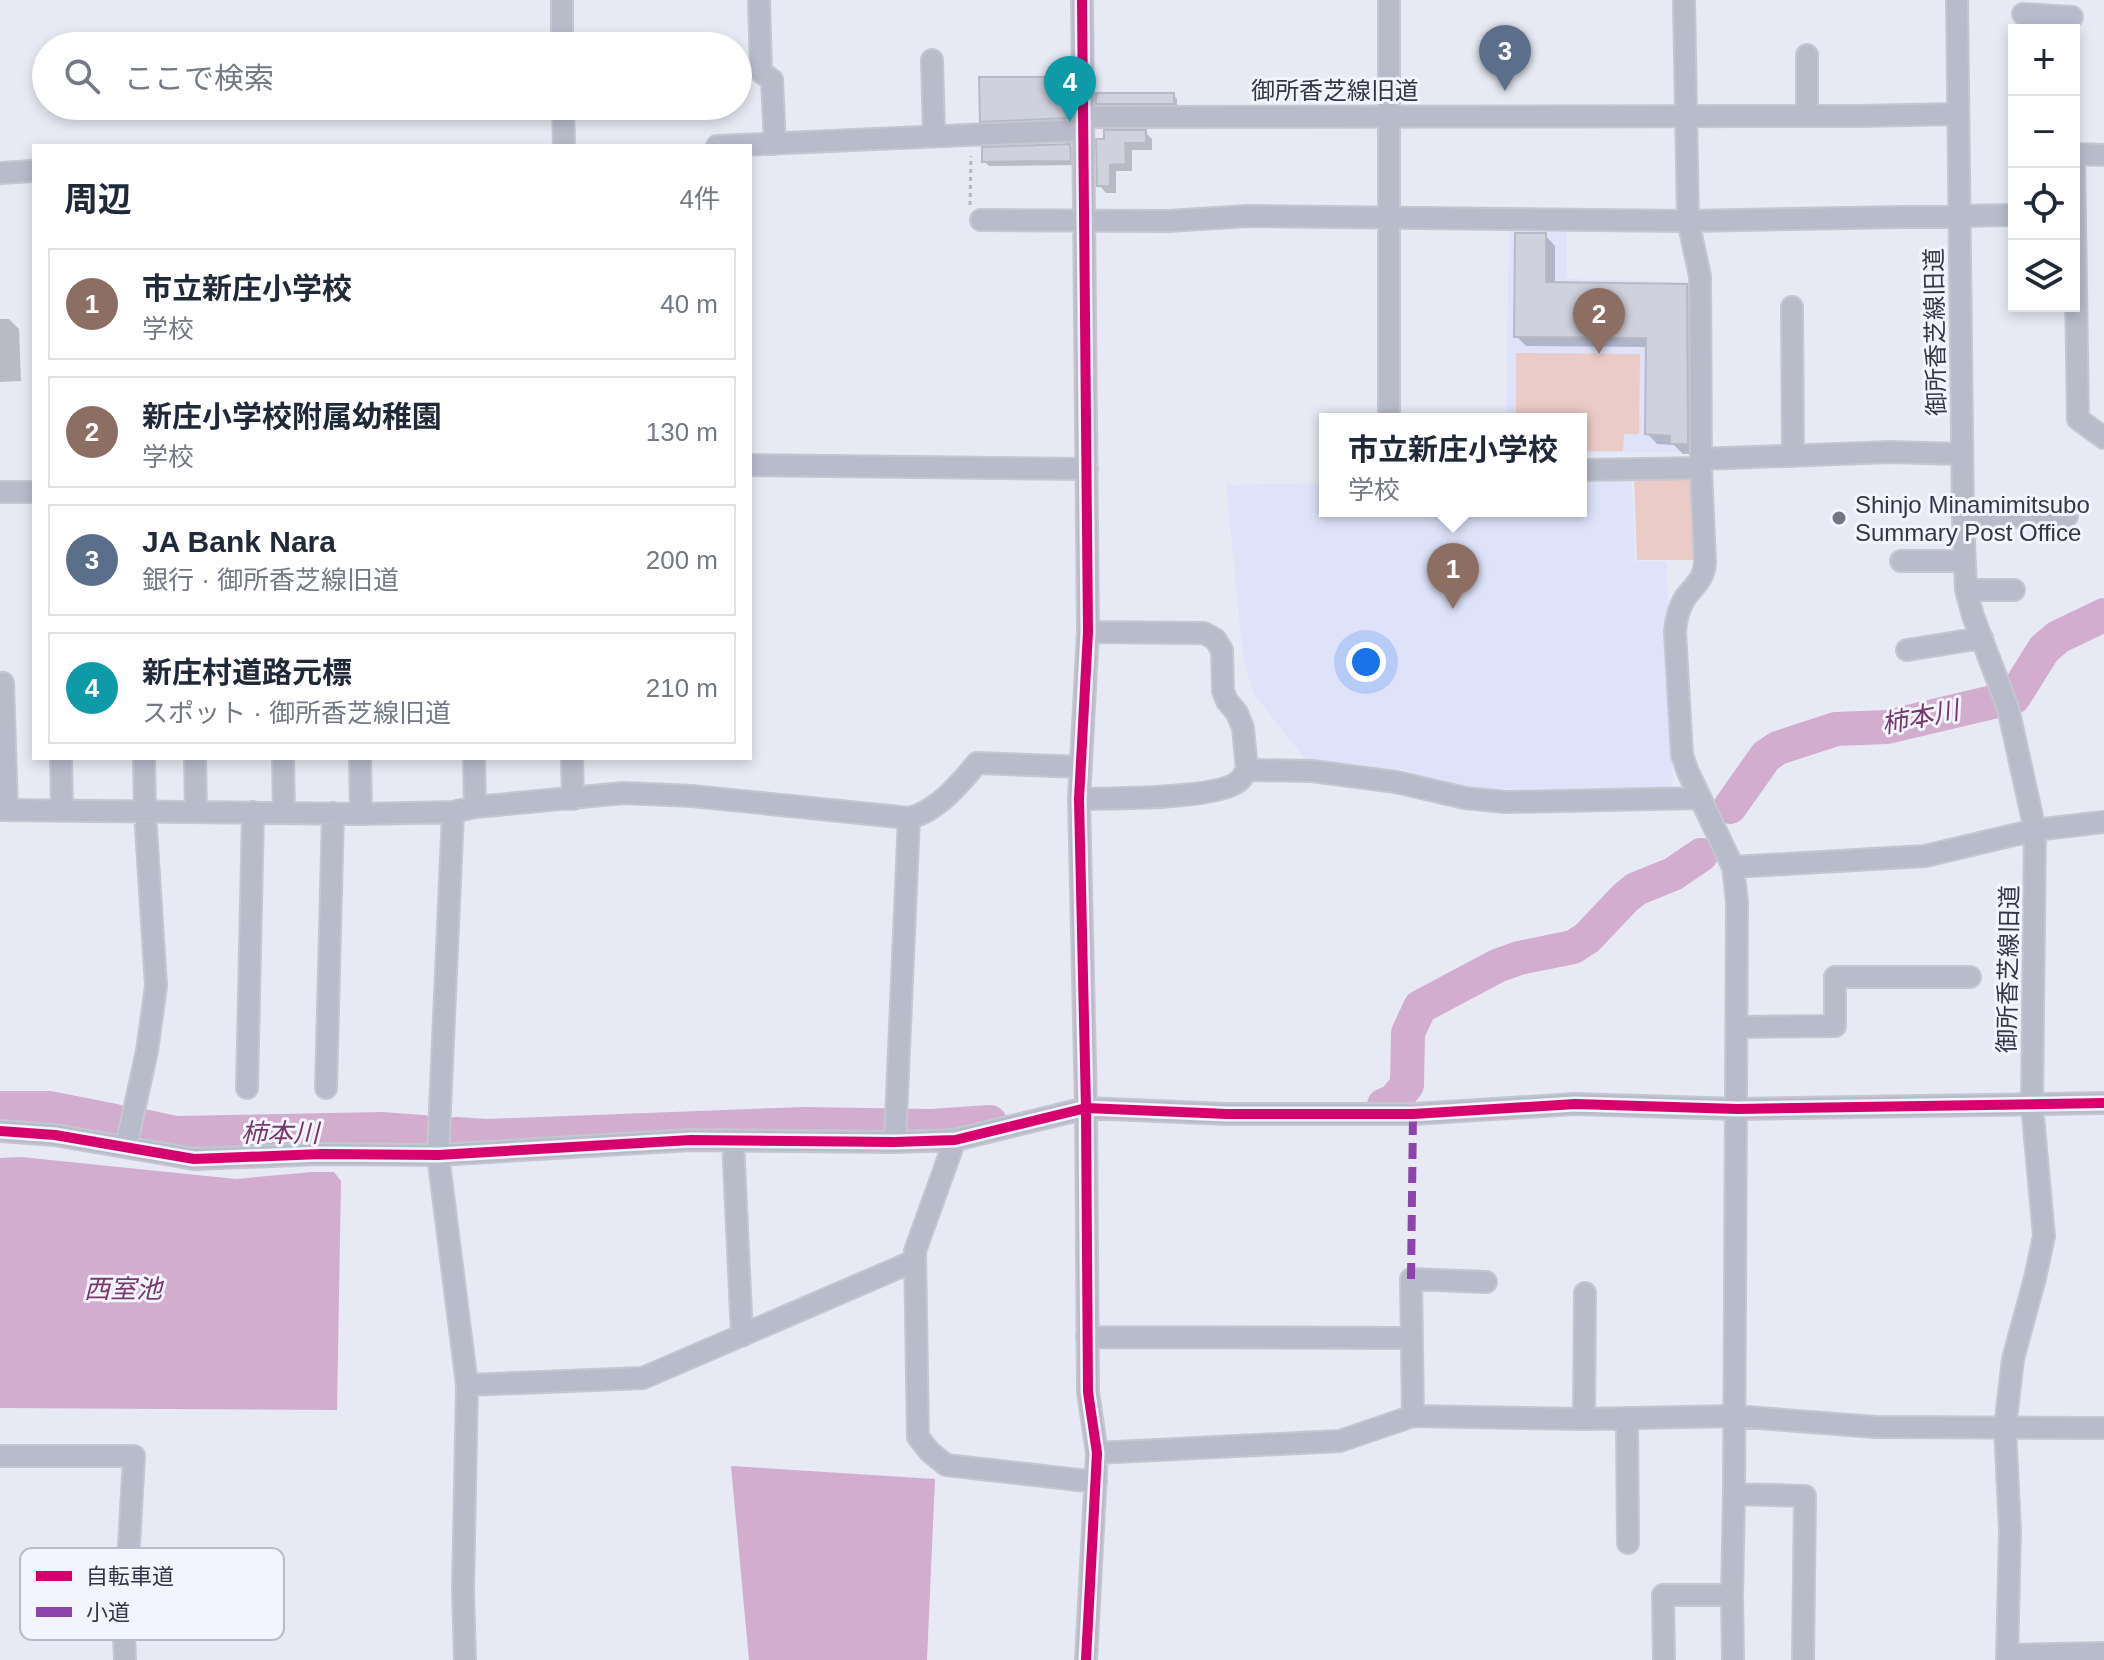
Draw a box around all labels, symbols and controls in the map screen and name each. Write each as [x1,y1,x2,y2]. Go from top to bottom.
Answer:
map controls [2008,24,2080,312]
button: + [2008,24,2080,96]
pin: 3 [1479,25,1531,91]
search box [32,32,752,120]
icon: search [60,54,104,98]
pin: 4 [1044,56,1096,122]
text: ここで検索 [124,62,274,95]
street label: 御所香芝線旧道 [1251,77,1419,104]
button: − [2008,96,2080,168]
button: locate [2008,168,2080,240]
text: 周辺 [64,180,132,218]
text: 4件 [680,184,720,214]
button: layers [2008,240,2080,312]
street label: 御所香芝線旧道 [1920,248,1950,416]
text: 市立新庄小学校 [142,272,352,305]
pin: 2 [1573,288,1625,354]
text: 1 [85,289,99,319]
text: 40 m [660,289,718,319]
text: 学校 [142,314,194,344]
text: 新庄小学校附属幼稚園 [142,400,442,433]
popup [1319,413,1587,517]
text: 2 [85,417,99,447]
text: 130 m [646,417,718,447]
text: 市立新庄小学校 [1348,433,1558,466]
text: 学校 [142,442,194,472]
text: 学校 [1348,475,1400,505]
place label: Shinjo Minamimitsubo Summary Post Office [1855,491,2090,546]
marker: Shinjo Minamimitsubo Summary Post Office [1830,509,1848,527]
text: JA Bank Nara [142,525,336,558]
pin: 1 [1427,543,1479,609]
text: 3 [85,545,99,575]
text: 200 m [646,545,718,575]
text: 銀行 · 御所香芝線旧道 [142,565,399,595]
your location [1346,642,1386,682]
text: 新庄村道路元標 [142,656,352,689]
text: 4 [85,673,99,703]
text: 210 m [646,673,718,703]
water label: 柿本川 [1879,694,1964,739]
text: スポット · 御所香芝線旧道 [142,698,451,728]
street label: 御所香芝線旧道 [1993,885,2023,1053]
water label: 柿本川 [241,1118,322,1148]
water label: 西室池 [84,1274,165,1304]
legend [20,1548,284,1640]
text: 自転車道 [86,1564,174,1589]
text: 小道 [86,1600,130,1625]

